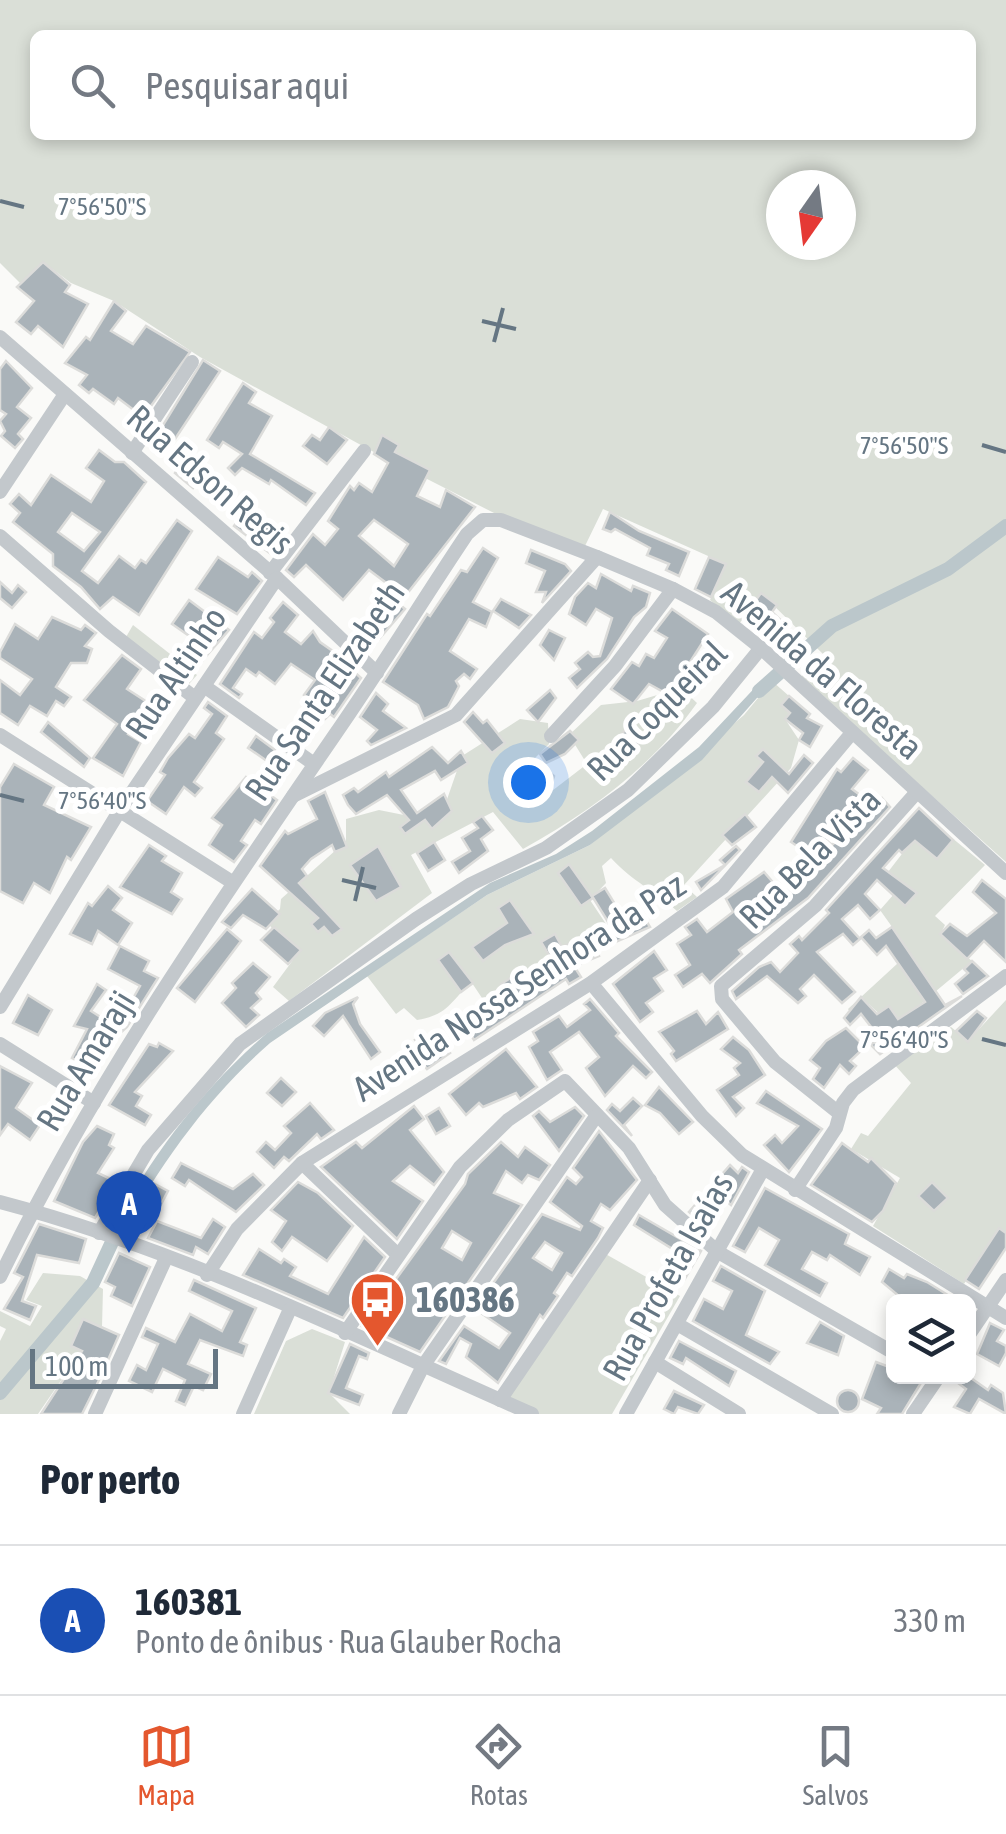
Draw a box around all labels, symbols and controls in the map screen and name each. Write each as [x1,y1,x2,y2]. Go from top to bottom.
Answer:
search box [30,30,976,140]
icon: search [65,58,120,113]
text: Pesquisar aqui [145,64,349,107]
north arrow [766,170,856,260]
text: 7°56'50"S [58,192,146,220]
street label: Rua Edson Regis [120,396,302,562]
text: 7°56'50"S [860,431,948,459]
street label: Avenida da Floresta [714,572,931,767]
street label: Rua Santa Elizabeth [236,573,412,807]
street label: Rua Altinho [117,599,234,746]
street label: Rua Coqueiral [578,632,734,788]
your location [503,757,554,808]
street label: Rua Bela Vista [731,779,888,936]
text: 7°56'40"S [58,786,146,814]
street label: Avenida Nossa Senhora da Paz [345,864,692,1108]
street label: Rua Amaraji [28,983,142,1138]
text: 7°56'40"S [860,1025,948,1053]
street label: Rua Profeta Isaías [594,1166,740,1387]
pin: A [96,1170,162,1253]
bus stop icon: 160386 [347,1270,407,1349]
place label: 160386 [416,1279,515,1319]
map controls [886,1294,976,1384]
button: layers [886,1294,976,1384]
scale bar [30,1344,218,1388]
text: 100 m [45,1350,108,1382]
text: Por perto [40,1455,180,1503]
text: 160381 [135,1580,242,1623]
text: A [65,1602,80,1639]
text: 330 m [893,1602,966,1639]
text: Ponto de ônibus · Rua Glauber Rocha [135,1623,562,1660]
tab: Mapa [137,1719,195,1811]
tab: Rotas [470,1719,528,1811]
tab: Salvos [803,1719,869,1811]

